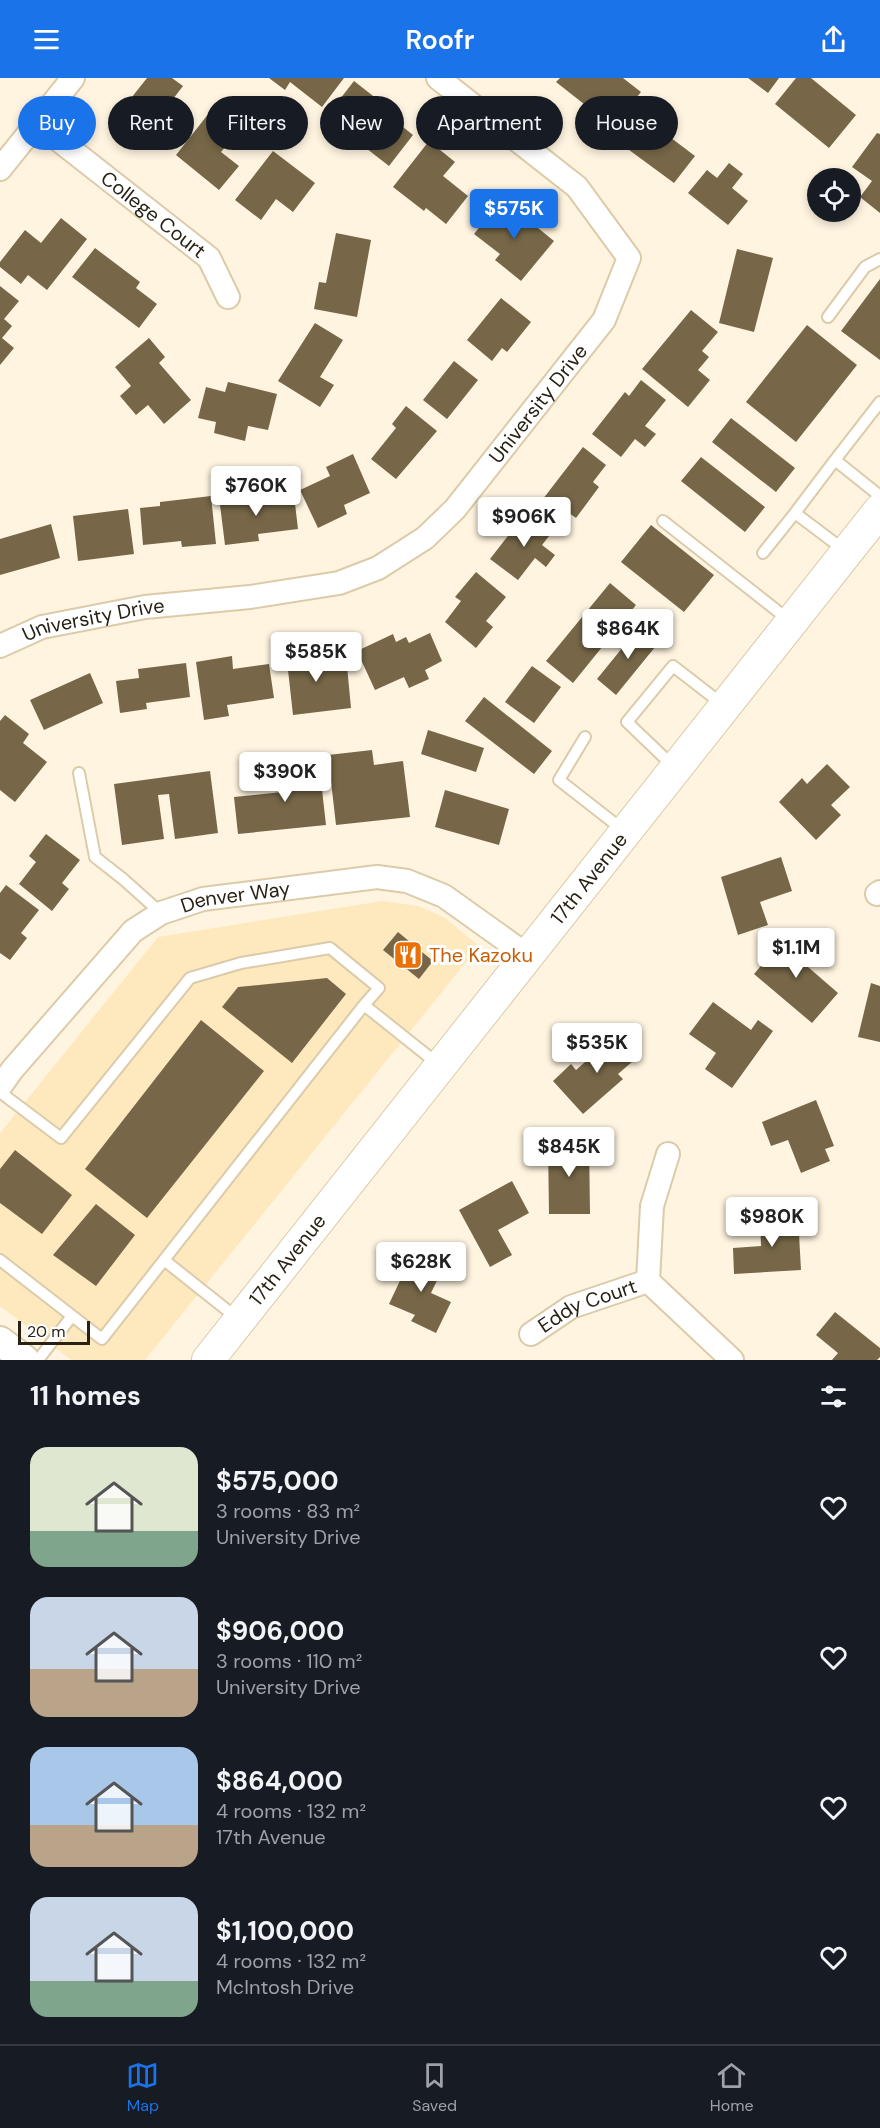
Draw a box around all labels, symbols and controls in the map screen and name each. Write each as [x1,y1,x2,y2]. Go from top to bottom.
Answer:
text: Roofr [405,22,475,57]
icon: menu [30,23,63,56]
icon: share [817,23,850,56]
chip: Buy [18,96,96,150]
chip: Rent [108,96,194,150]
chip: Filters [206,96,308,150]
chip: New [320,96,404,150]
chip: Apartment [416,96,563,150]
chip: House [575,96,678,150]
street label: College Court [95,165,211,264]
map controls [807,168,861,222]
button: locate [807,168,861,222]
pin: $575K [472,189,556,240]
text: $575K [484,195,544,221]
street label: University Drive [483,339,593,469]
pin: $760K [214,466,298,517]
text: $760K [225,472,287,498]
pin: $906K [482,497,566,548]
text: $906K [492,503,556,529]
street label: University Drive [18,592,166,647]
pin: $864K [586,609,670,660]
text: $864K [596,615,660,641]
pin: $585K [274,632,358,683]
text: $585K [285,638,347,664]
pin: $390K [243,752,327,803]
text: $390K [253,758,317,784]
street label: 17th Avenue [545,827,633,929]
street label: Denver Way [177,875,292,919]
pin: $1.1M [754,928,838,979]
text: $1.1M [772,934,820,960]
restaurant icon: The Kazoku [392,939,424,971]
place label: The Kazoku [429,942,533,968]
pin: $535K [555,1023,639,1074]
text: $535K [566,1029,628,1055]
pin: $845K [527,1127,611,1178]
text: $845K [537,1133,601,1159]
pin: $980K [730,1197,814,1248]
text: $980K [740,1203,804,1229]
street label: 17th Avenue [243,1209,332,1311]
pin: $628K [379,1242,463,1293]
text: $628K [390,1248,452,1274]
street label: Eddy Court [533,1273,640,1339]
scale bar [18,1318,90,1346]
text: 20 m [27,1321,66,1342]
text: 11 homes [30,1379,141,1413]
icon: filters [817,1380,850,1413]
text: $575,000 [216,1464,339,1498]
icon: home [78,1471,150,1543]
icon: heart [817,1491,850,1524]
text: 3 rooms · 83 m² [216,1498,360,1524]
text: University Drive [216,1524,361,1550]
text: $906,000 [216,1614,344,1648]
icon: home [78,1621,150,1693]
icon: heart [817,1641,850,1674]
text: 3 rooms · 110 m² [216,1648,362,1674]
text: University Drive [216,1674,361,1700]
text: $864,000 [216,1764,343,1798]
icon: home [78,1771,150,1843]
icon: heart [817,1791,850,1824]
text: 4 rooms · 132 m² [216,1798,366,1824]
text: 17th Avenue [216,1824,326,1850]
text: $1,100,000 [216,1914,354,1948]
icon: home [78,1921,150,1993]
icon: heart [817,1941,850,1974]
text: 4 rooms · 132 m² [216,1948,366,1974]
text: McIntosh Drive [216,1974,354,2000]
tab: Map [126,2059,159,2116]
tab: Saved [412,2059,457,2116]
tab: Home [710,2059,754,2116]

